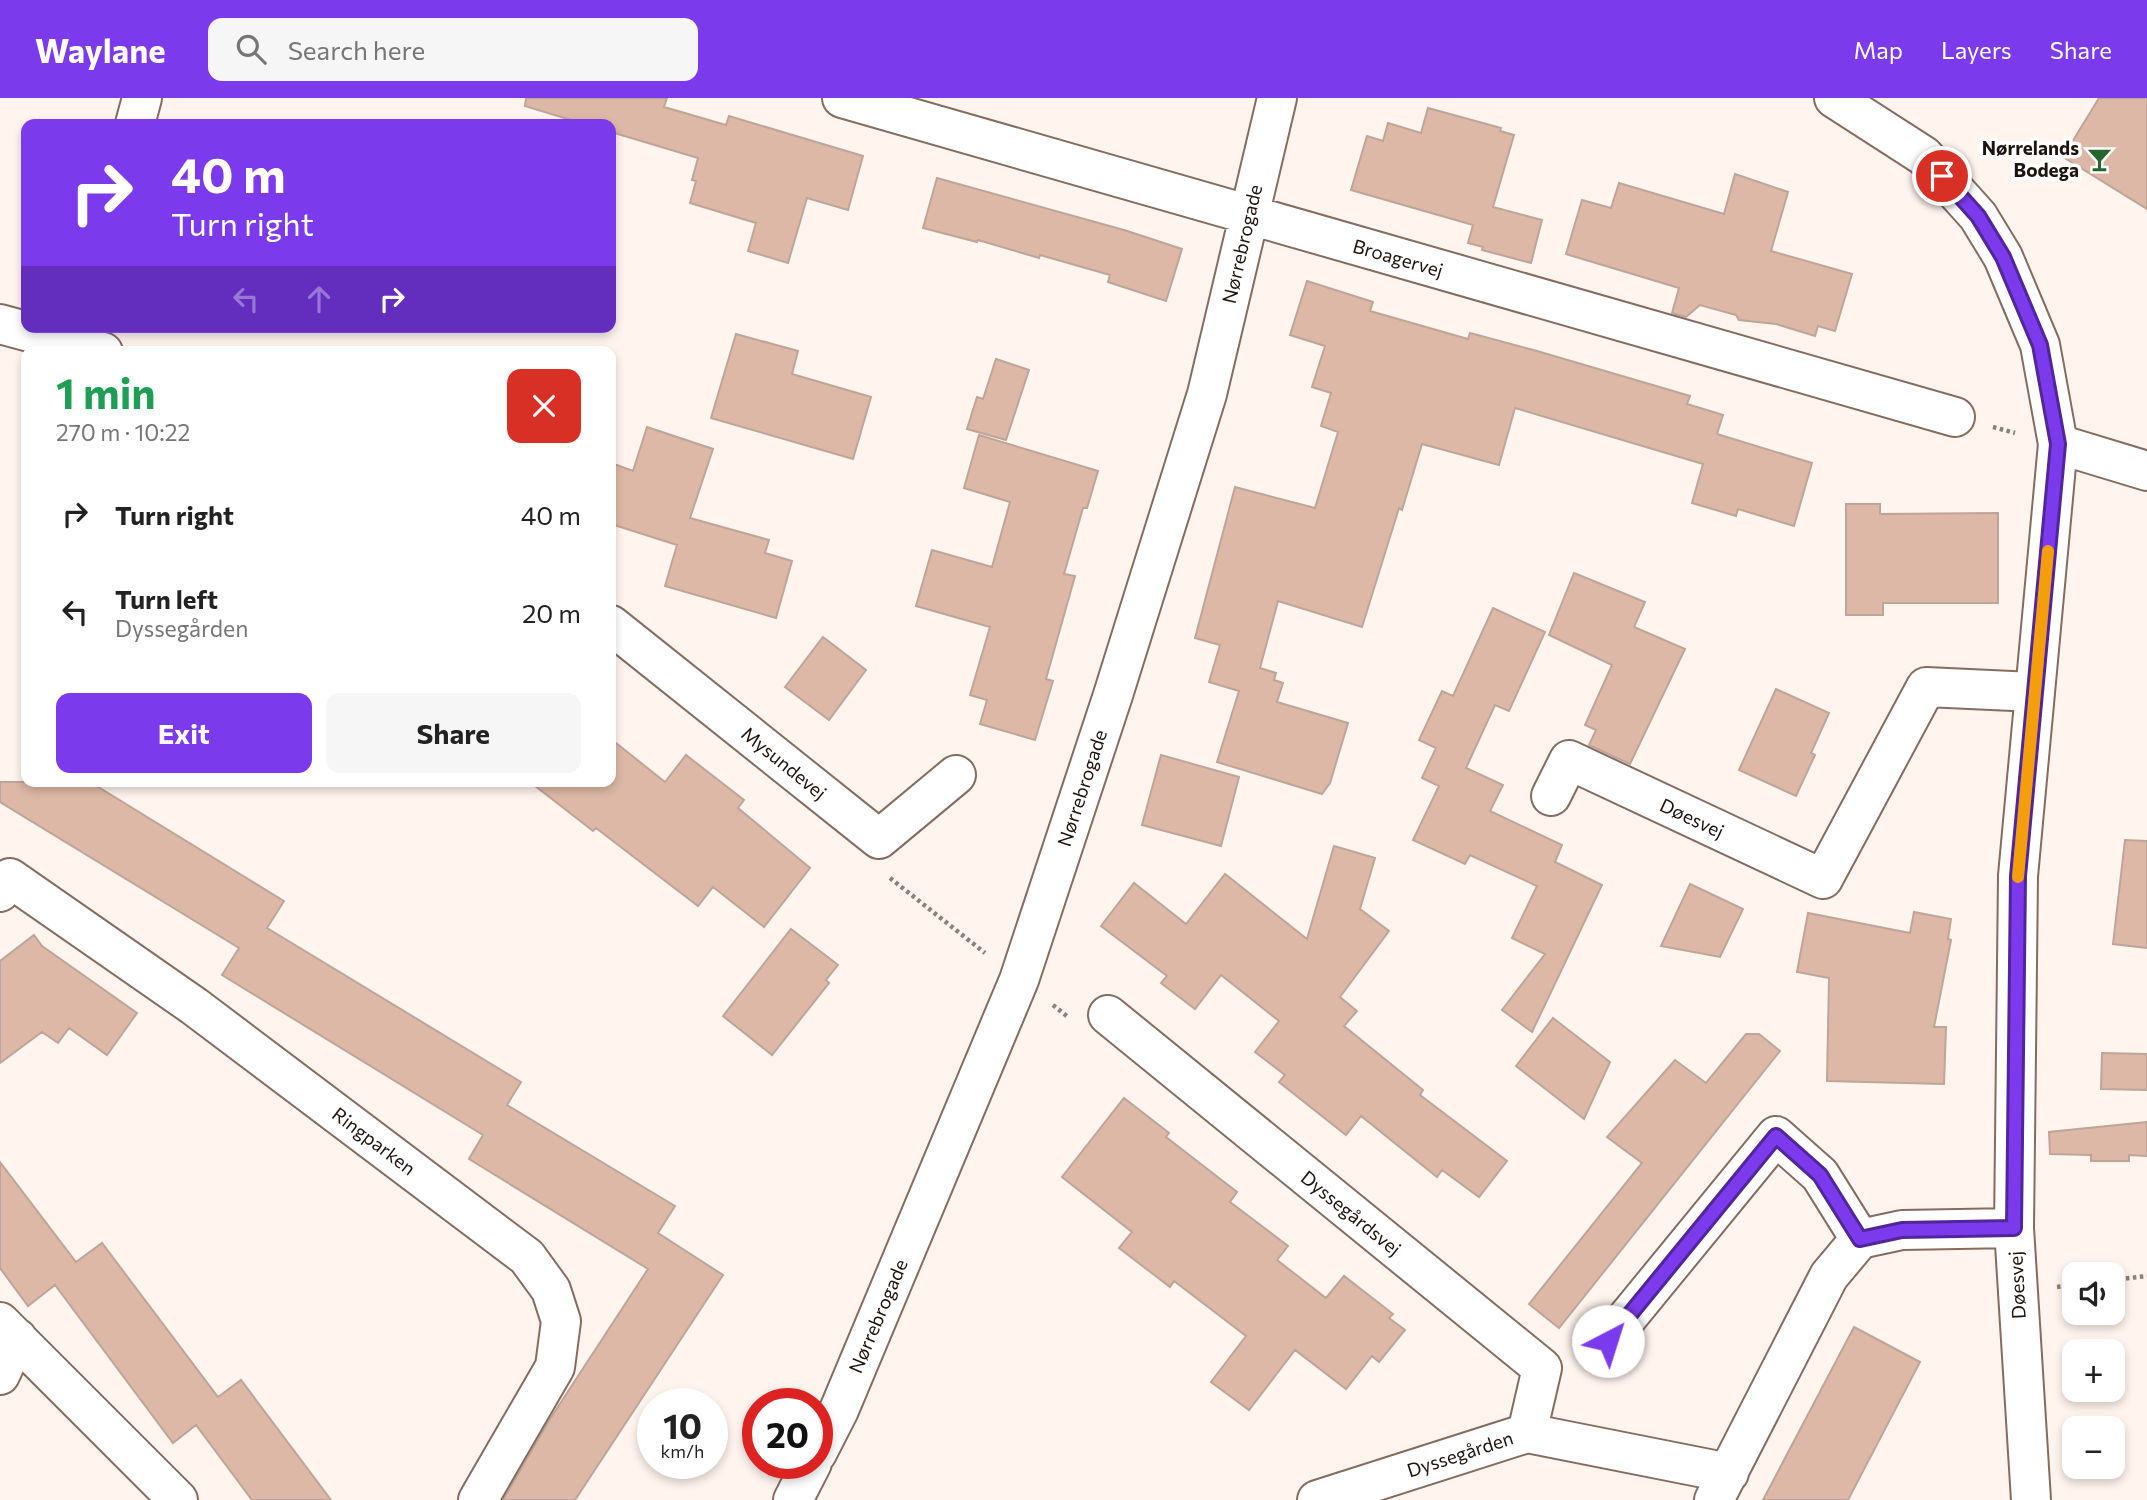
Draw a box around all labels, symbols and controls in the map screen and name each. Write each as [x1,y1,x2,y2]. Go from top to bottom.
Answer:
search box [208,18,698,81]
text: Waylane [35,29,166,70]
icon: search [232,30,270,68]
text: Search here [288,34,425,65]
text: Map [1854,35,1903,64]
text: Layers [1941,35,2012,64]
text: Share [2050,35,2112,64]
place label: Nørrelands Bodega [1982,136,2079,181]
text: 40 m [171,143,286,203]
bar icon: Nørrelands Bodega [2085,145,2113,173]
pin [1912,146,1972,206]
icon: right [56,147,147,238]
icon: arrive [1923,157,1961,195]
street label: Nørrebrogade [1217,182,1266,306]
text: Turn right [171,203,314,243]
street label: Broagervej [1350,234,1446,281]
icon: left [227,280,265,318]
icon: ahead [300,280,338,318]
icon: right [373,280,411,318]
text: 1 min [56,366,156,418]
button: close [507,369,581,443]
text: 270 m · 10:22 [56,418,190,446]
icon: right [56,495,94,533]
text: Turn right [115,499,234,530]
text: 40 m [521,499,581,530]
text: Turn left [115,583,218,614]
icon: left [56,593,94,631]
text: 20 m [522,597,581,628]
text: Dyssegården [115,614,248,642]
button: Exit [56,693,312,773]
button: Share [326,693,581,773]
street label: Mysundevej [737,721,831,804]
street label: Nørrebrogade [1052,727,1111,849]
street label: Døesvej [1656,793,1728,842]
street label: Ringparken [328,1102,420,1179]
street label: Dyssegårdsvej [1297,1165,1406,1260]
street label: Døesvej [2003,1250,2030,1320]
street label: Nørrebrogade [843,1255,912,1376]
map controls [2062,1262,2125,1479]
button: sound [2062,1262,2125,1325]
position arrow [1571,1304,1645,1378]
button: + [2062,1339,2125,1402]
speed limit sign: 20 [742,1388,833,1479]
text: 10 [663,1403,702,1446]
button: − [2062,1416,2125,1479]
street label: Dyssegården [1404,1426,1516,1481]
text: km/h [661,1440,704,1462]

